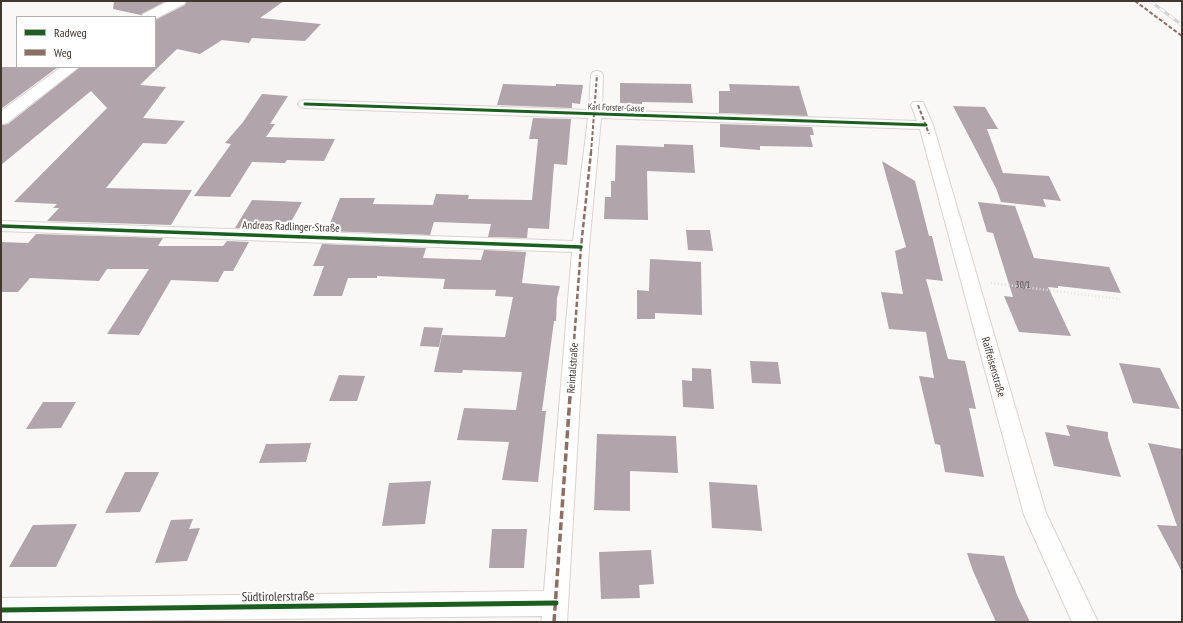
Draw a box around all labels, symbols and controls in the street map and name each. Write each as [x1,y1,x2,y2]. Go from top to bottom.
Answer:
legend [16,16,156,68]
text: Radweg [54,25,87,40]
text: Weg [54,45,72,60]
street label: Karl Forster-Gasse [588,102,644,114]
street label: Andreas Radlinger-Straße [242,219,340,235]
house number: 30/1 [1016,280,1030,290]
street label: Raiffeisenstraße [978,336,1008,398]
street label: Reintalstraße [565,342,581,394]
street label: Südtirolerstraße [241,589,315,605]

